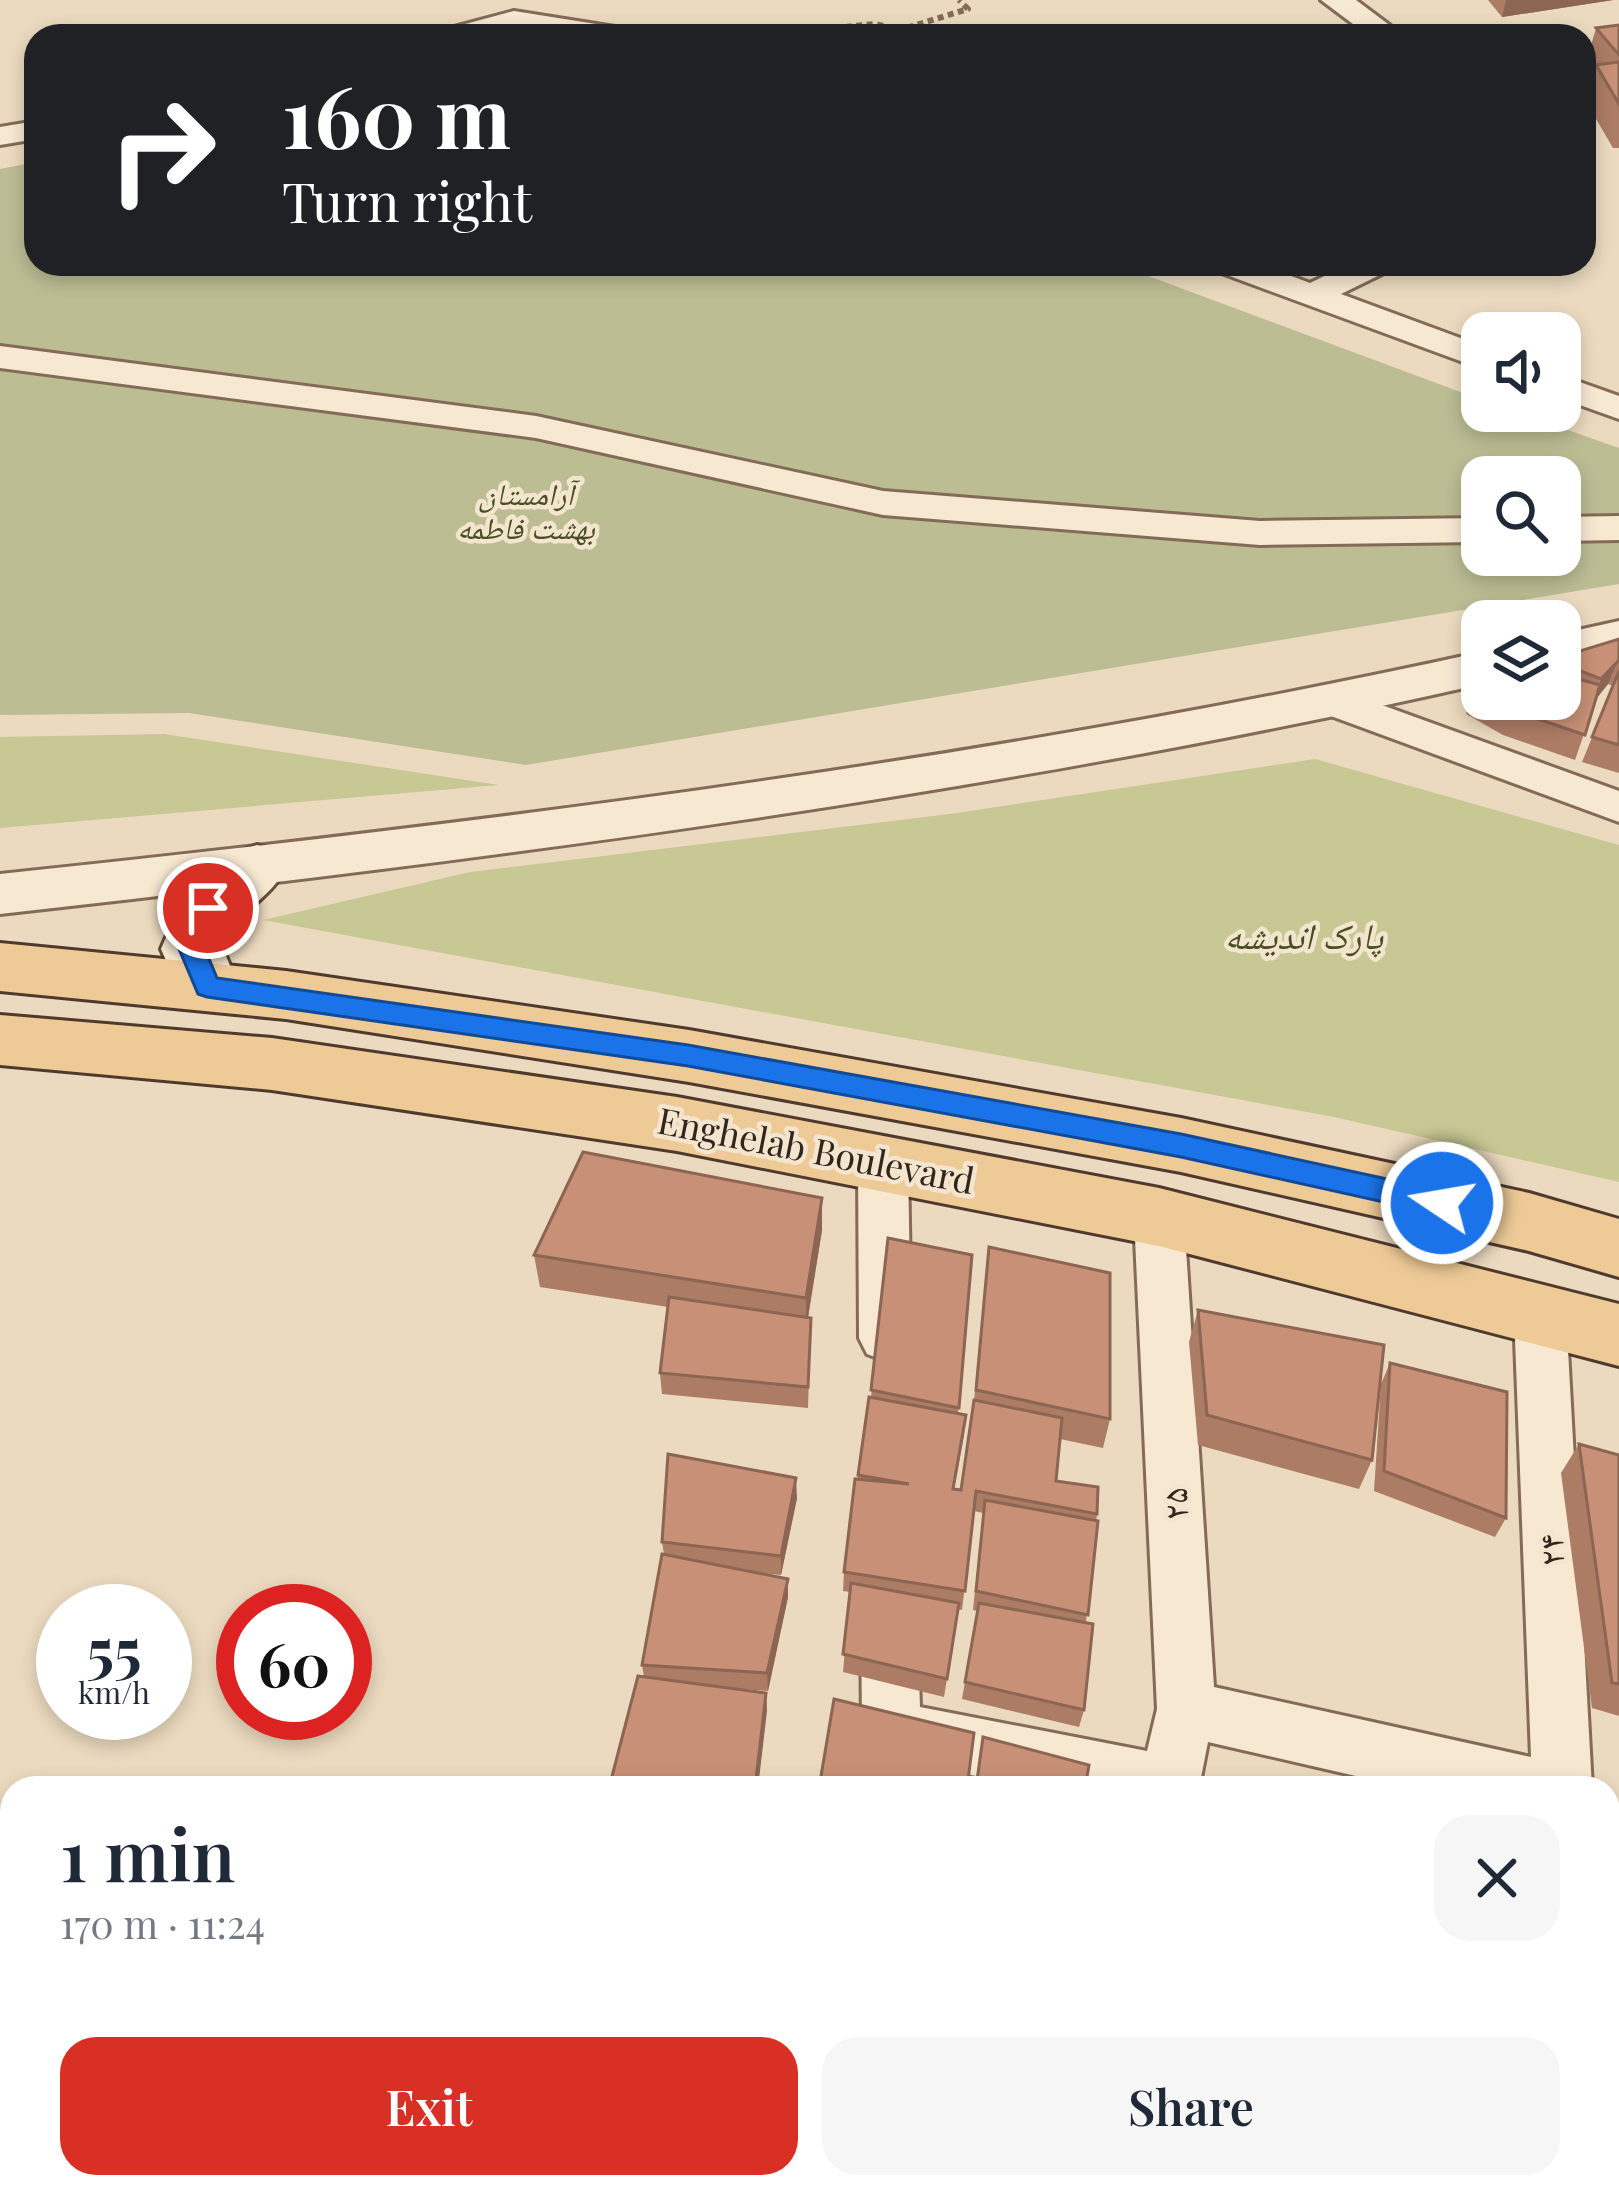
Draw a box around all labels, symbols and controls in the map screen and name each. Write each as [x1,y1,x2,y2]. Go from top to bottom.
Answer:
text: 160 m [282,58,511,170]
icon: right [84,72,240,228]
text: Turn right [282,165,532,237]
map controls [1461,312,1581,720]
button: sound [1461,312,1581,432]
button: search [1461,456,1581,576]
park label: آرامستان بهشت فاطمه [457,473,596,547]
button: layers [1461,600,1581,720]
pin [157,857,259,959]
icon: arrive [175,875,241,941]
park label: پارک اندیشه [1225,910,1384,958]
street label: Enghelab Boulevard [654,1095,979,1203]
position arrow [1379,1140,1505,1266]
street label: ۲۵ [1148,1487,1198,1522]
street label: ۲۴ [1524,1533,1574,1568]
speed limit sign: 60 [216,1584,372,1740]
text: 55 [86,1607,142,1687]
text: km/h [78,1672,150,1712]
text: 1 min [60,1804,235,1900]
button: close [1434,1815,1560,1941]
text: 170 m · 11:24 [60,1897,265,1949]
button: Exit [60,2037,798,2175]
button: Share [822,2037,1560,2175]

